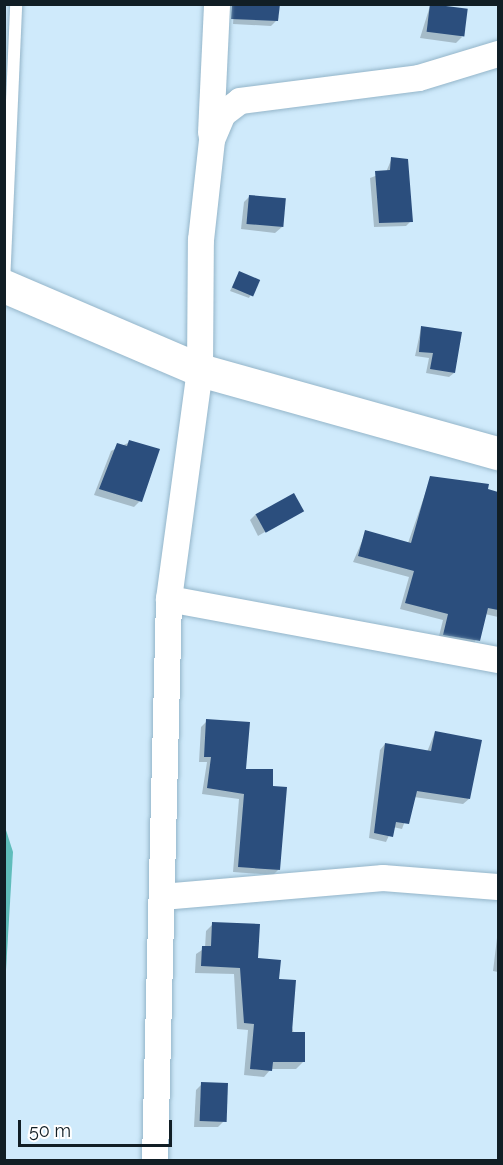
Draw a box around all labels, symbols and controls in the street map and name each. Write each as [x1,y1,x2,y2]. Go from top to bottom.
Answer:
scale bar [21,1108,176,1146]
text: 50 m [29,1120,71,1141]

